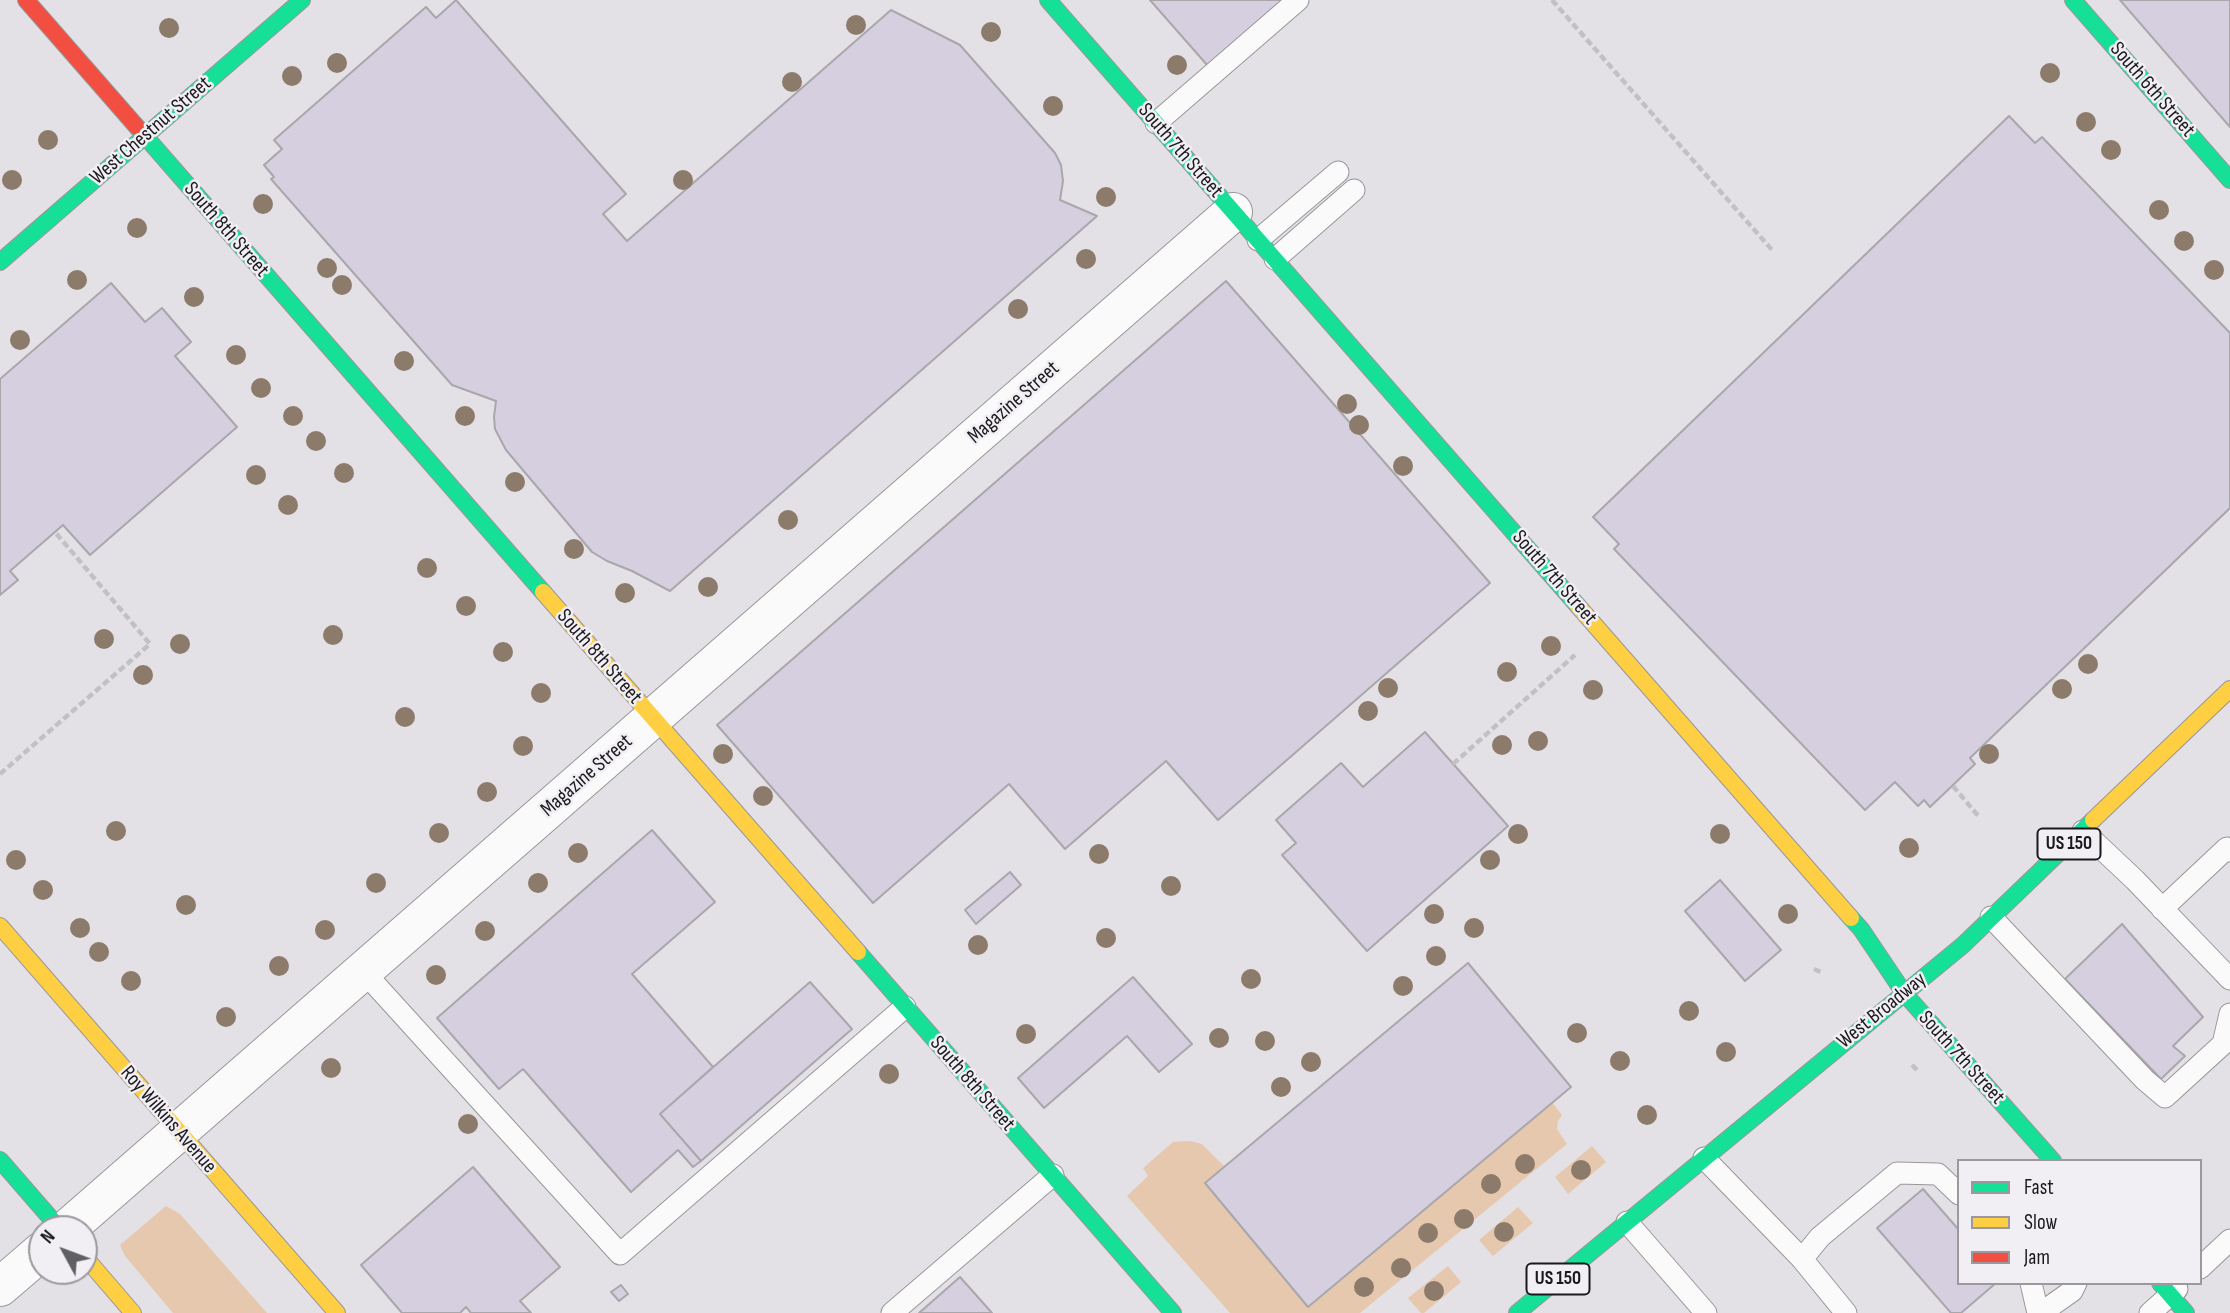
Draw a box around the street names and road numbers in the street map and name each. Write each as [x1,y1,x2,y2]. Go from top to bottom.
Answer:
street label: South 6th Street [2104,37,2200,143]
street label: West Chestnut Street [85,71,217,191]
street label: South 7th Street [1132,99,1228,203]
street label: South 8th Street [178,177,274,283]
street label: Magazine Street [963,356,1065,450]
street label: South 7th Street [1506,526,1602,630]
street label: South 8th Street [551,604,647,710]
street label: Magazine Street [536,729,638,823]
road number: US 150 [2038,828,2100,860]
street label: West Broadway [1832,967,1932,1055]
street label: South 7th Street [1913,1006,2009,1110]
street label: South 8th Street [924,1031,1020,1137]
street label: Roy Wilkins Avenue [115,1061,221,1179]
road number: US 150 [1526,1264,1590,1294]

